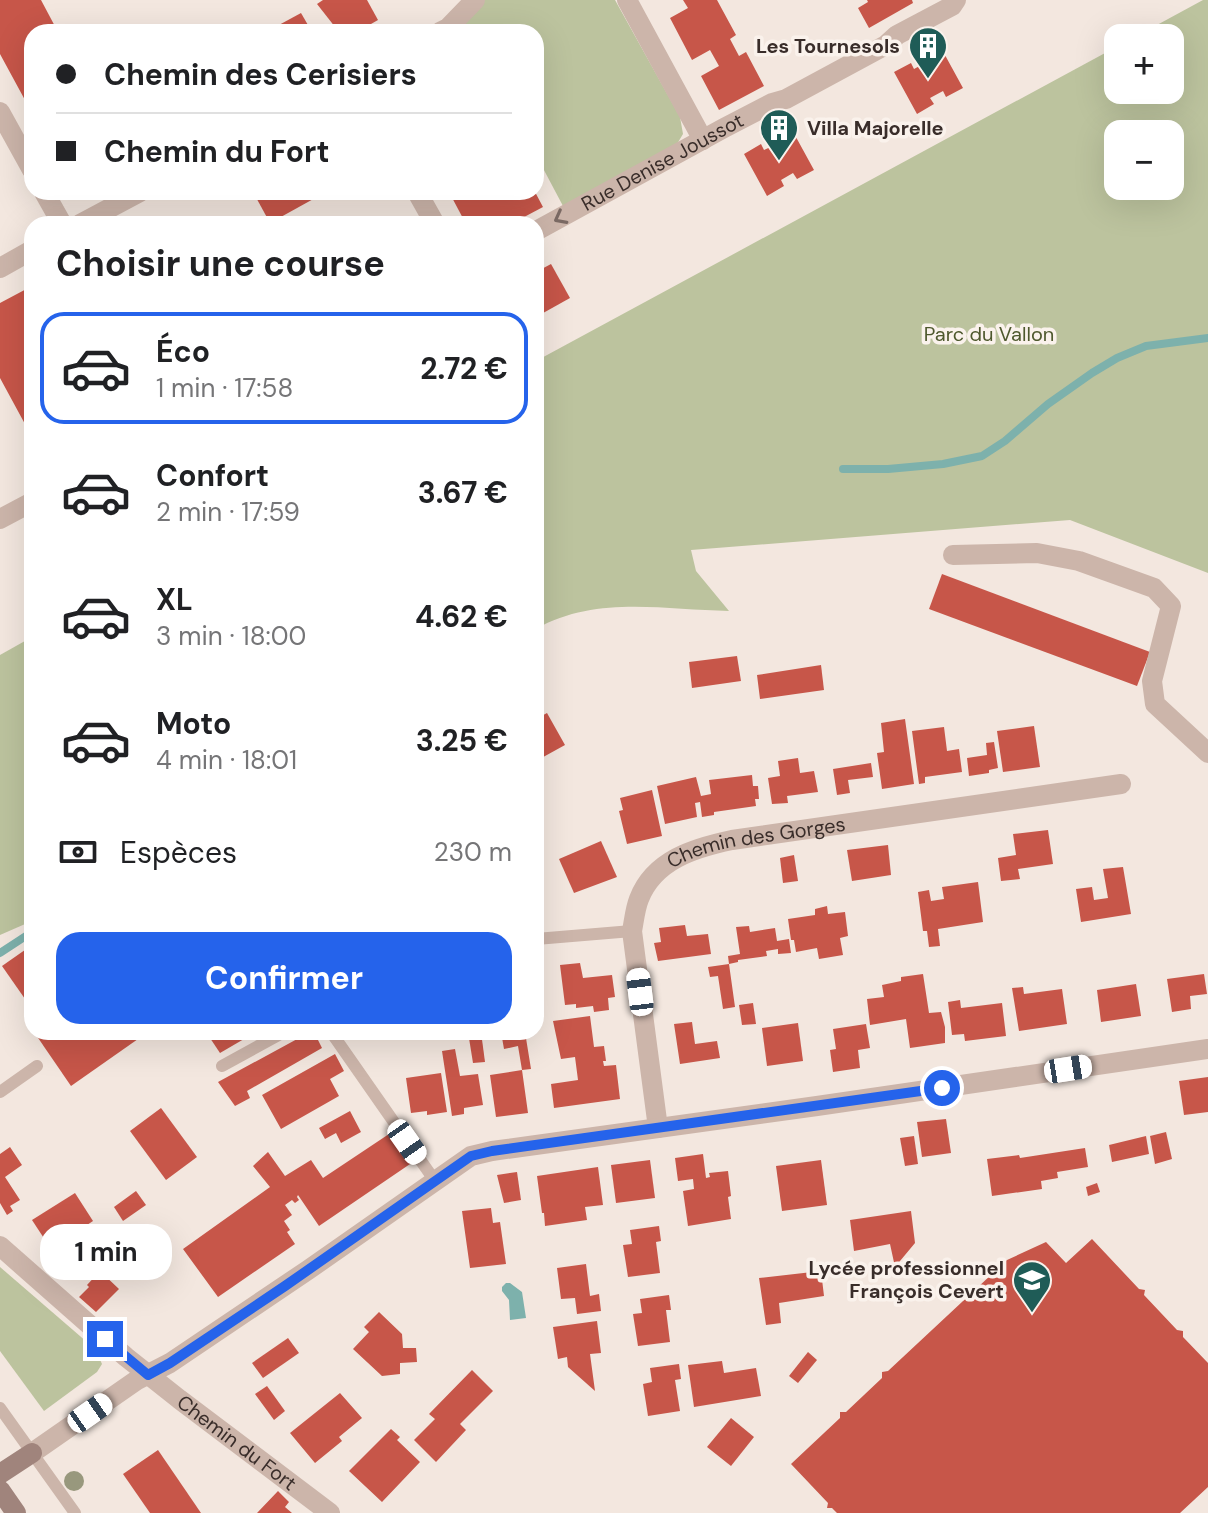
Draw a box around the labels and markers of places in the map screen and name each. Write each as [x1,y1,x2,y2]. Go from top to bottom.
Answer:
building icon: Les Tournesols [907,25,949,80]
place label: Les Tournesols [756,33,900,59]
building icon: Villa Majorelle [758,107,800,162]
place label: Villa Majorelle [807,115,944,141]
place label: Lycée professionnel François Cevert [809,1255,1004,1304]
school or university icon: Lycée professionnel François Cevert [1011,1259,1053,1314]

